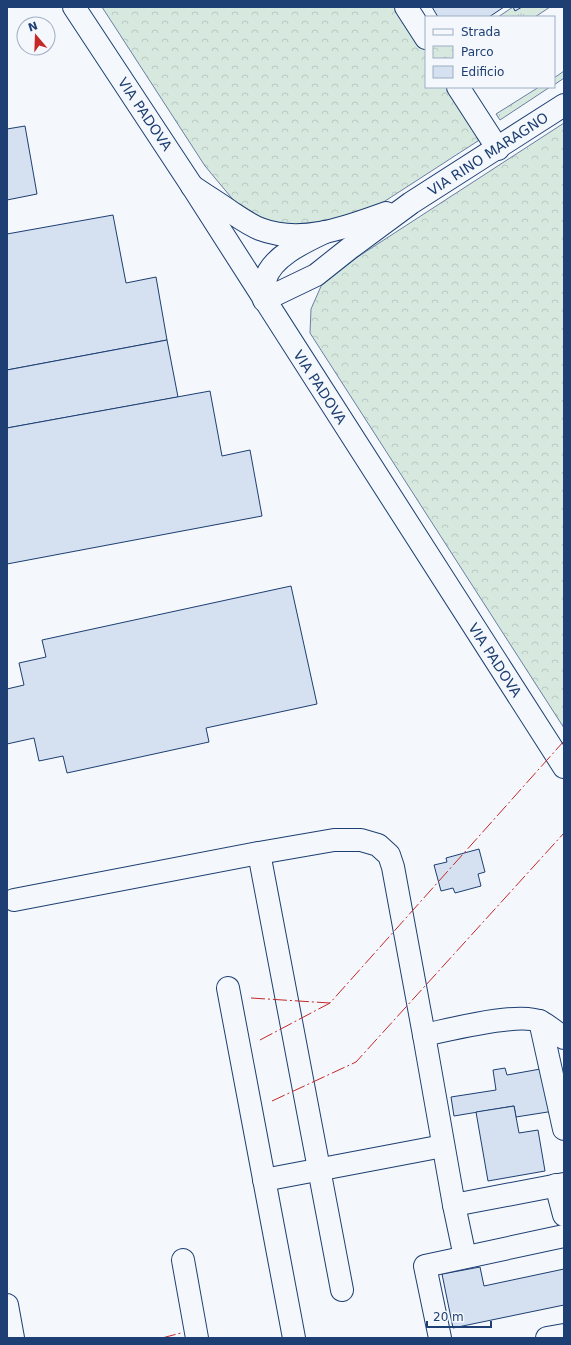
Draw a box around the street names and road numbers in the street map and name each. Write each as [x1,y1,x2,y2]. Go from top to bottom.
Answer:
street label: VIA PADOVA [115,74,176,154]
street label: VIA RINO MARAGNO [425,109,551,199]
street label: VIA PADOVA [290,347,350,427]
street label: VIA PADOVA [465,620,525,700]

